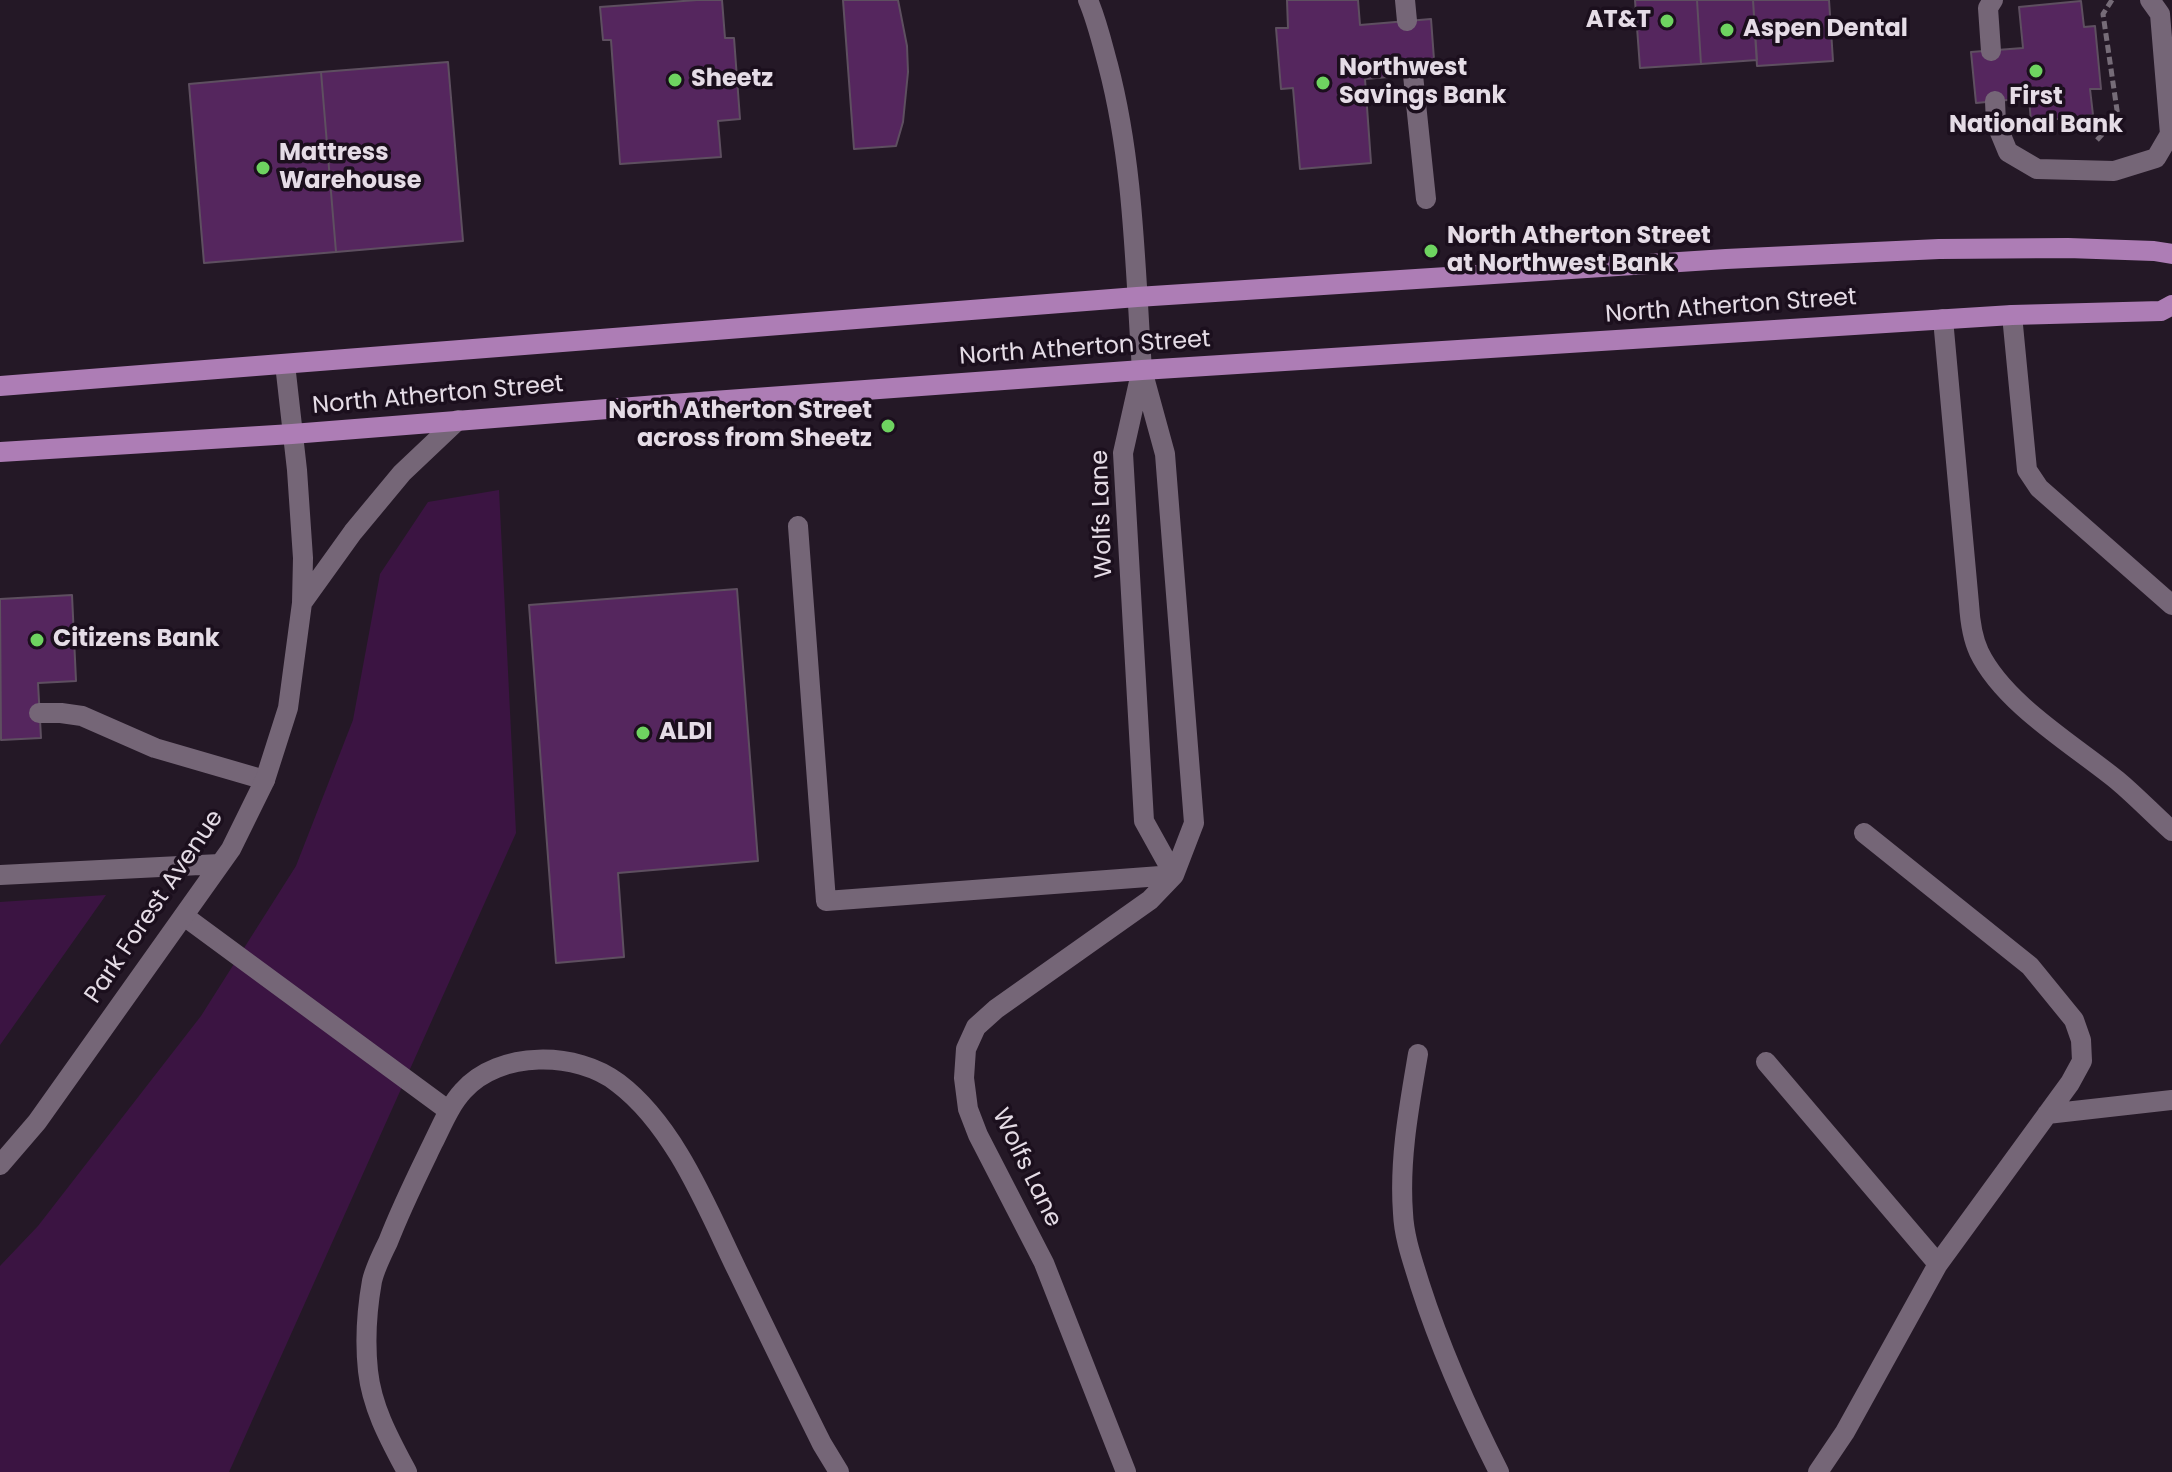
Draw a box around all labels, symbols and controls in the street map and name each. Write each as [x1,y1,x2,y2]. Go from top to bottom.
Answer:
place label: AT&T [1586,7,1651,35]
marker: AT&T [1658,12,1676,30]
place label: Aspen Dental [1743,16,1908,44]
marker: Aspen Dental [1718,21,1736,39]
place label: Northwest Savings Bank [1339,55,1506,111]
marker: First National Bank [2027,62,2045,80]
place label: Sheetz [691,66,773,94]
marker: Sheetz [666,71,684,89]
marker: Northwest Savings Bank [1314,74,1332,92]
place label: First National Bank [1949,84,2123,140]
place label: Mattress Warehouse [279,140,421,196]
marker: Mattress Warehouse [254,159,272,177]
place label: North Atherton Street at Northwest Bank [1447,223,1711,279]
marker: North Atherton Street at Northwest Bank [1422,242,1440,260]
street label: North Atherton Street [1604,284,1858,330]
street label: North Atherton Street [958,326,1212,372]
street label: North Atherton Street [311,371,565,421]
place label: North Atherton Street across from Sheetz [608,398,872,454]
marker: North Atherton Street across from Sheetz [879,417,897,435]
street label: Wolfs Lane [1086,449,1120,579]
place label: Citizens Bank [53,626,220,654]
marker: Citizens Bank [28,631,46,649]
place label: ALDI [659,719,713,747]
marker: ALDI [634,724,652,742]
street label: Park Forest Avenue [80,805,230,1009]
street label: Wolfs Lane [985,1104,1067,1232]

